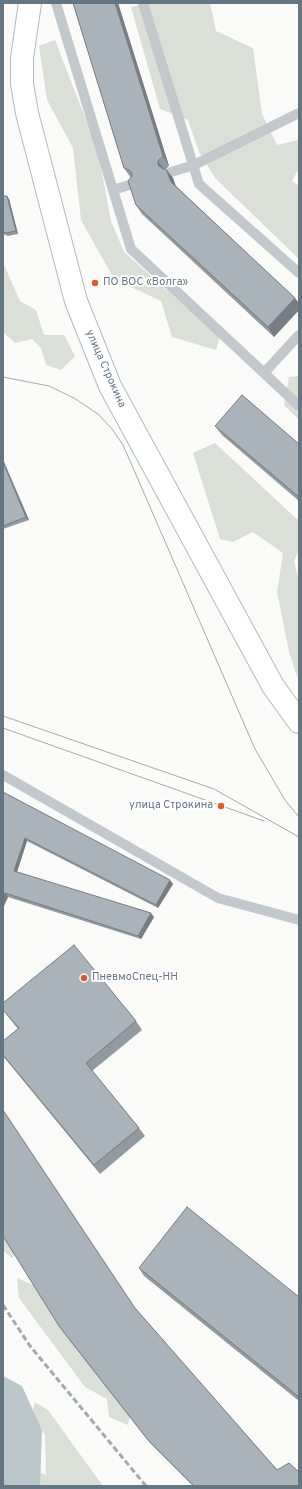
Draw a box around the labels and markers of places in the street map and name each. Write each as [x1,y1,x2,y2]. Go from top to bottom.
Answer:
place label: ПО ВОС «Волга» [103,276,188,290]
marker: ПО ВОС «Волга» [90,278,100,288]
place label: улица Строкина [129,799,213,813]
marker: улица Строкина [216,801,226,811]
place label: ПневмоСпец-НН [92,971,178,985]
marker: ПневмоСпец-НН [79,973,89,983]

